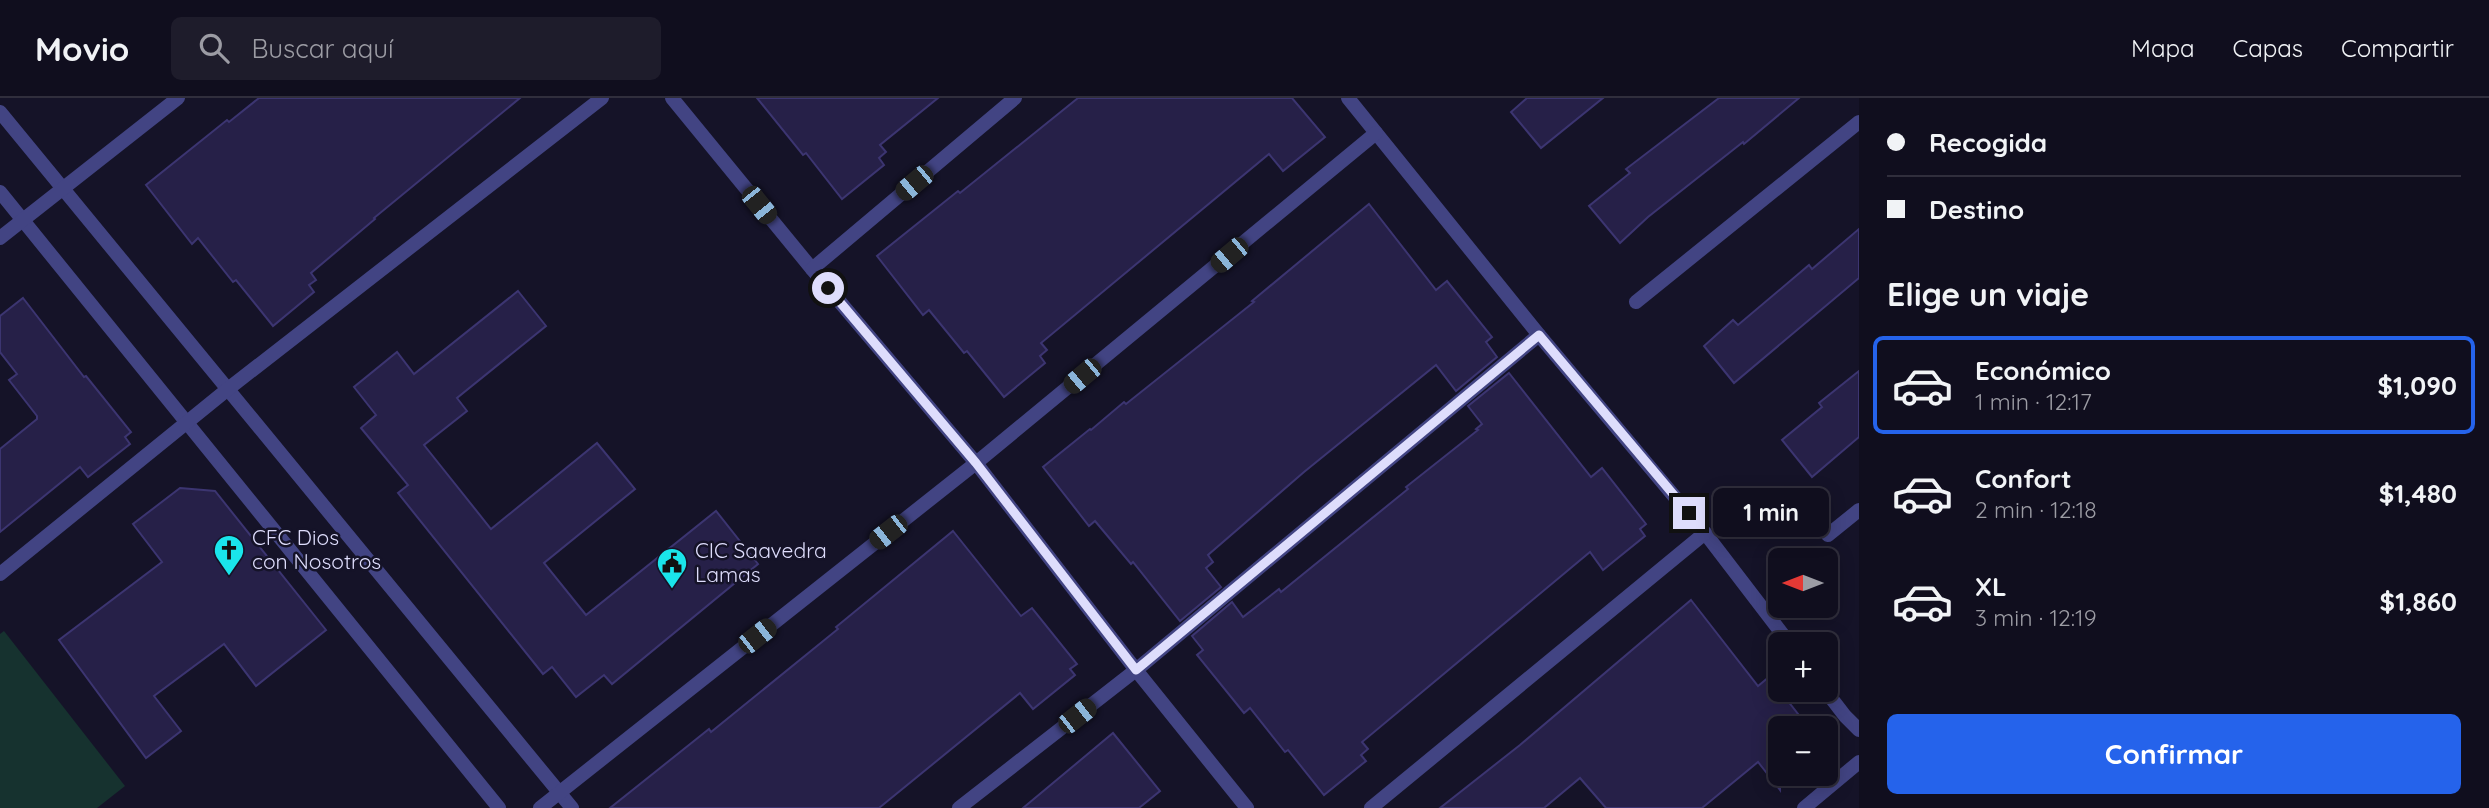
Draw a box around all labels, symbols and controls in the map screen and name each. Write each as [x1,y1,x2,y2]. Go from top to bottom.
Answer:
search box [171,17,661,80]
text: Movio [35,28,129,69]
icon: search [195,29,233,67]
text: Buscar aquí [251,32,394,65]
text: Mapa [2131,33,2195,63]
text: Capas [2233,33,2303,63]
text: Compartir [2341,33,2454,63]
text: Recogida [1929,126,2047,159]
car [892,161,937,205]
car [738,182,781,228]
text: Destino [1929,193,2024,226]
car [1207,233,1252,277]
route start [812,272,844,304]
text: Elige un viaje [1887,274,2089,314]
car [1060,354,1105,398]
icon: car [1891,354,1954,417]
text: Económico [1975,354,2111,387]
text: $1,090 [2378,369,2457,402]
text: 1 min · 12:17 [1975,387,2092,416]
icon: car [1891,462,1954,525]
text: Confort [1975,462,2072,495]
text: $1,480 [2379,477,2457,510]
callout: 1 min [1714,488,1829,538]
text: 2 min · 12:18 [1975,495,2097,524]
route end [1673,497,1705,529]
text: 1 min [1743,498,1799,527]
car [865,511,912,553]
place label: CFC Dios con Nosotros [252,524,381,574]
church icon: CFC Dios con Nosotros [212,533,246,577]
place label: CIC Saavedra Lamas [695,537,827,587]
public building icon: CIC Saavedra Lamas [655,546,689,590]
north arrow [1768,548,1838,618]
map controls [1768,548,1838,786]
icon: car [1891,570,1954,633]
text: XL [1975,570,2007,603]
text: $1,860 [2380,585,2457,618]
text: 3 min · 12:19 [1975,603,2096,632]
car [734,615,781,657]
button: + [1768,632,1838,702]
car [1054,695,1101,737]
button: Confirmar [1887,714,2461,794]
button: − [1768,716,1838,786]

